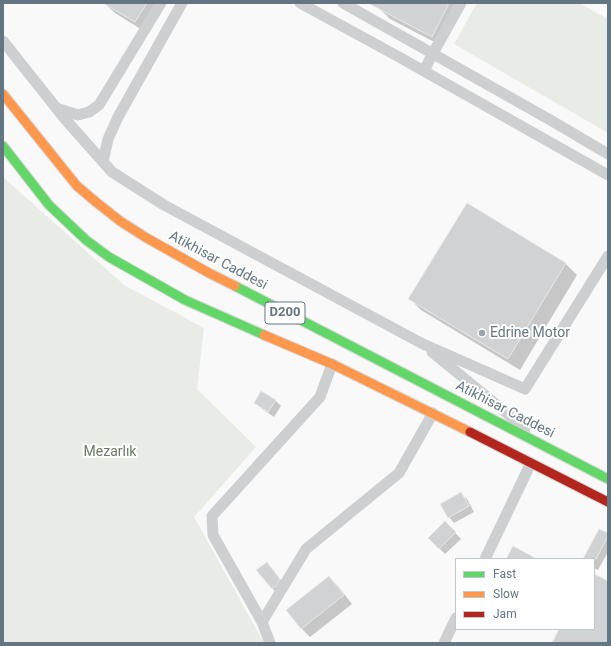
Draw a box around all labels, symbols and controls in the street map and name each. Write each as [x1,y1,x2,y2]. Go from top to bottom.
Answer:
street label: Atikhisar Caddesi [166,228,270,294]
road number: D200 [265,302,305,324]
place label: Edrine Motor [490,325,570,341]
marker: Edrine Motor [477,328,487,338]
street label: Atikhisar Caddesi [453,378,557,442]
park label: Mezarlık [84,444,136,460]
legend [455,558,595,630]
text: Fast [493,567,516,581]
text: Slow [493,587,519,601]
text: Jam [493,607,517,621]

